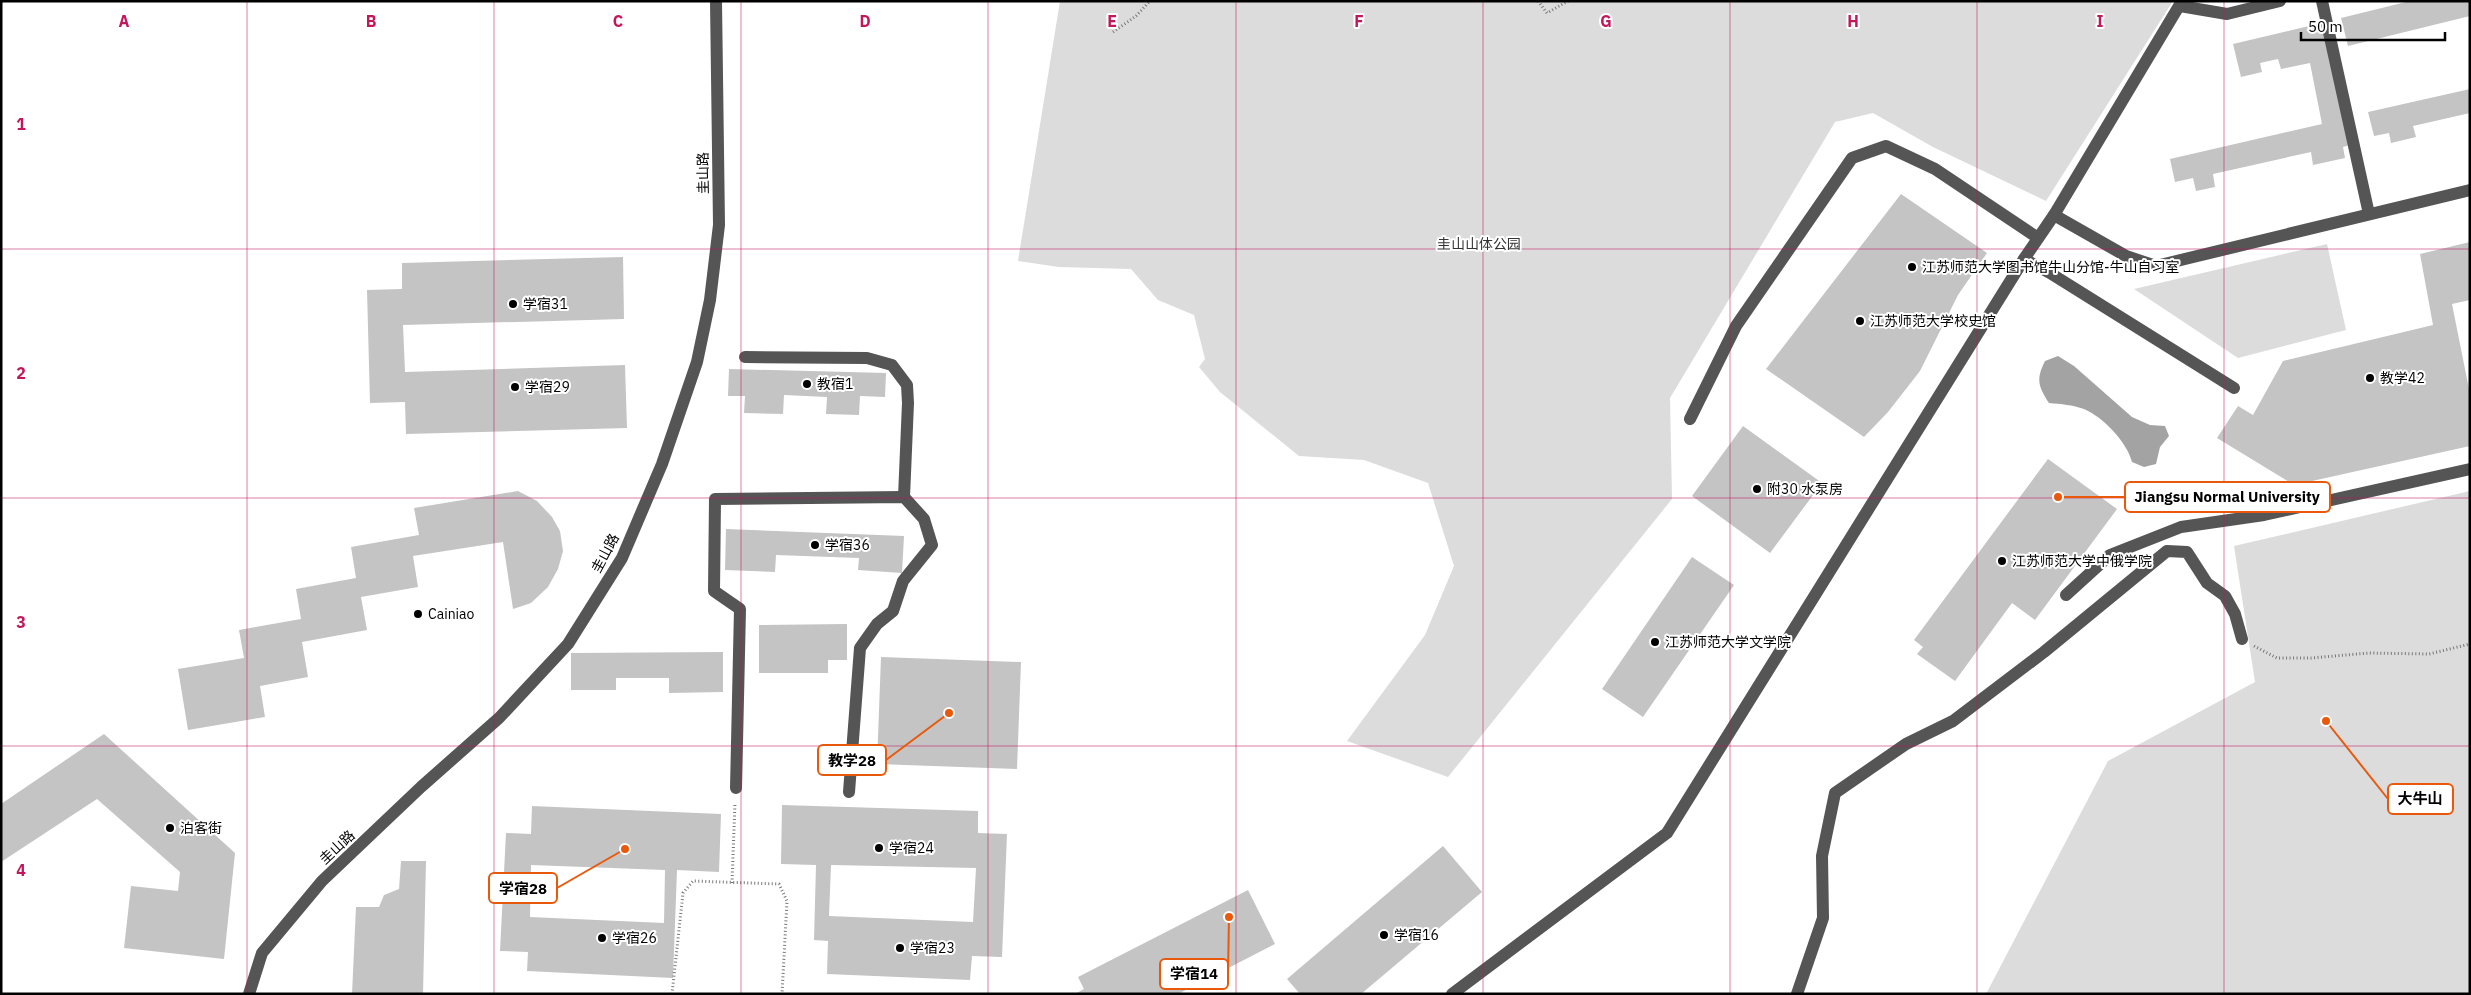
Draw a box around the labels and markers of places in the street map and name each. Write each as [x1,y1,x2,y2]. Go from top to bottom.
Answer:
place label: 江苏师范大学图书馆牛山分馆-牛山自习室 [1922,258,2180,276]
marker: 江苏师范大学图书馆牛山分馆-牛山自习室 [1906,261,1918,273]
place label: 学宿31 [523,295,568,313]
marker: 学宿31 [507,298,519,310]
place label: 江苏师范大学校史馆 [1870,312,1996,330]
marker: 江苏师范大学校史馆 [1854,315,1866,327]
place label: 教学42 [2380,369,2425,387]
marker: 教学42 [2364,372,2376,384]
place label: 教宿1 [817,375,853,393]
place label: 学宿29 [525,378,570,396]
marker: 教宿1 [801,378,813,390]
marker: 学宿29 [509,381,521,393]
place label: 附30 水泵房 [1767,480,1843,498]
callout: Jiangsu Normal University [2125,482,2330,512]
marker: 附30 水泵房 [1751,483,1763,495]
place label: 学宿36 [825,536,870,554]
marker: 学宿36 [809,539,821,551]
place label: 江苏师范大学中俄学院 [2012,552,2152,570]
marker: 江苏师范大学中俄学院 [1996,555,2008,567]
place label: Cainiao [428,605,475,623]
marker: Cainiao [412,608,424,620]
place label: 江苏师范大学文学院 [1665,633,1791,651]
marker: 江苏师范大学文学院 [1649,636,1661,648]
callout: 教学28 [818,745,886,775]
callout: 大牛山 [2388,784,2453,814]
place label: 泊客街 [180,819,222,837]
marker: 泊客街 [164,822,176,834]
place label: 学宿24 [889,839,934,857]
marker: 学宿24 [873,842,885,854]
callout: 学宿28 [489,873,557,903]
place label: 学宿16 [1394,926,1439,944]
place label: 学宿26 [612,929,657,947]
marker: 学宿16 [1378,929,1390,941]
marker: 学宿26 [596,932,608,944]
place label: 学宿23 [910,939,955,957]
marker: 学宿23 [894,942,906,954]
callout: 学宿14 [1160,959,1228,989]

